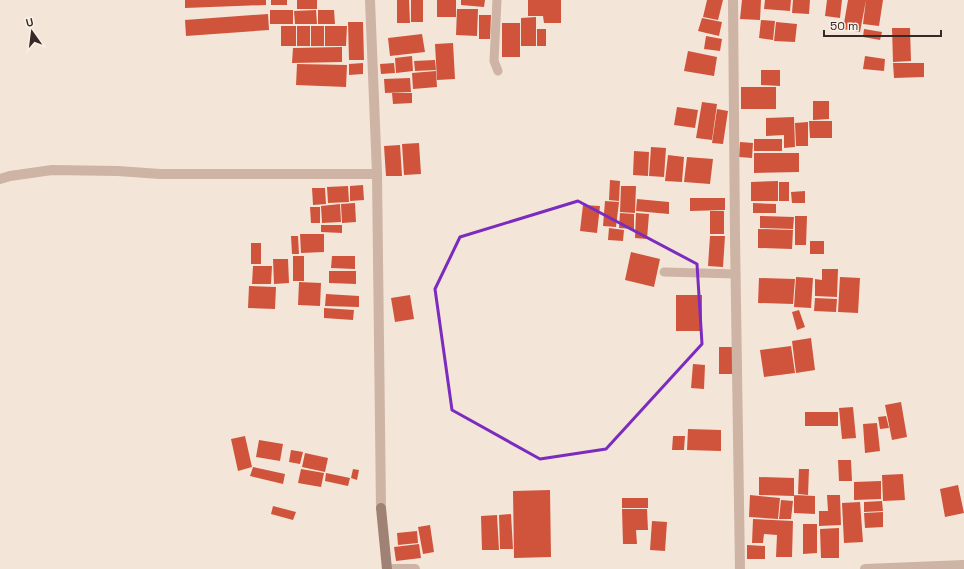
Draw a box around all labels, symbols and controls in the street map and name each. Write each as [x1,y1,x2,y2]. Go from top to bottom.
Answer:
north arrow [12,12,52,52]
scale bar [824,12,941,38]
text: U [24,15,35,30]
text: 50 m [830,18,858,34]

